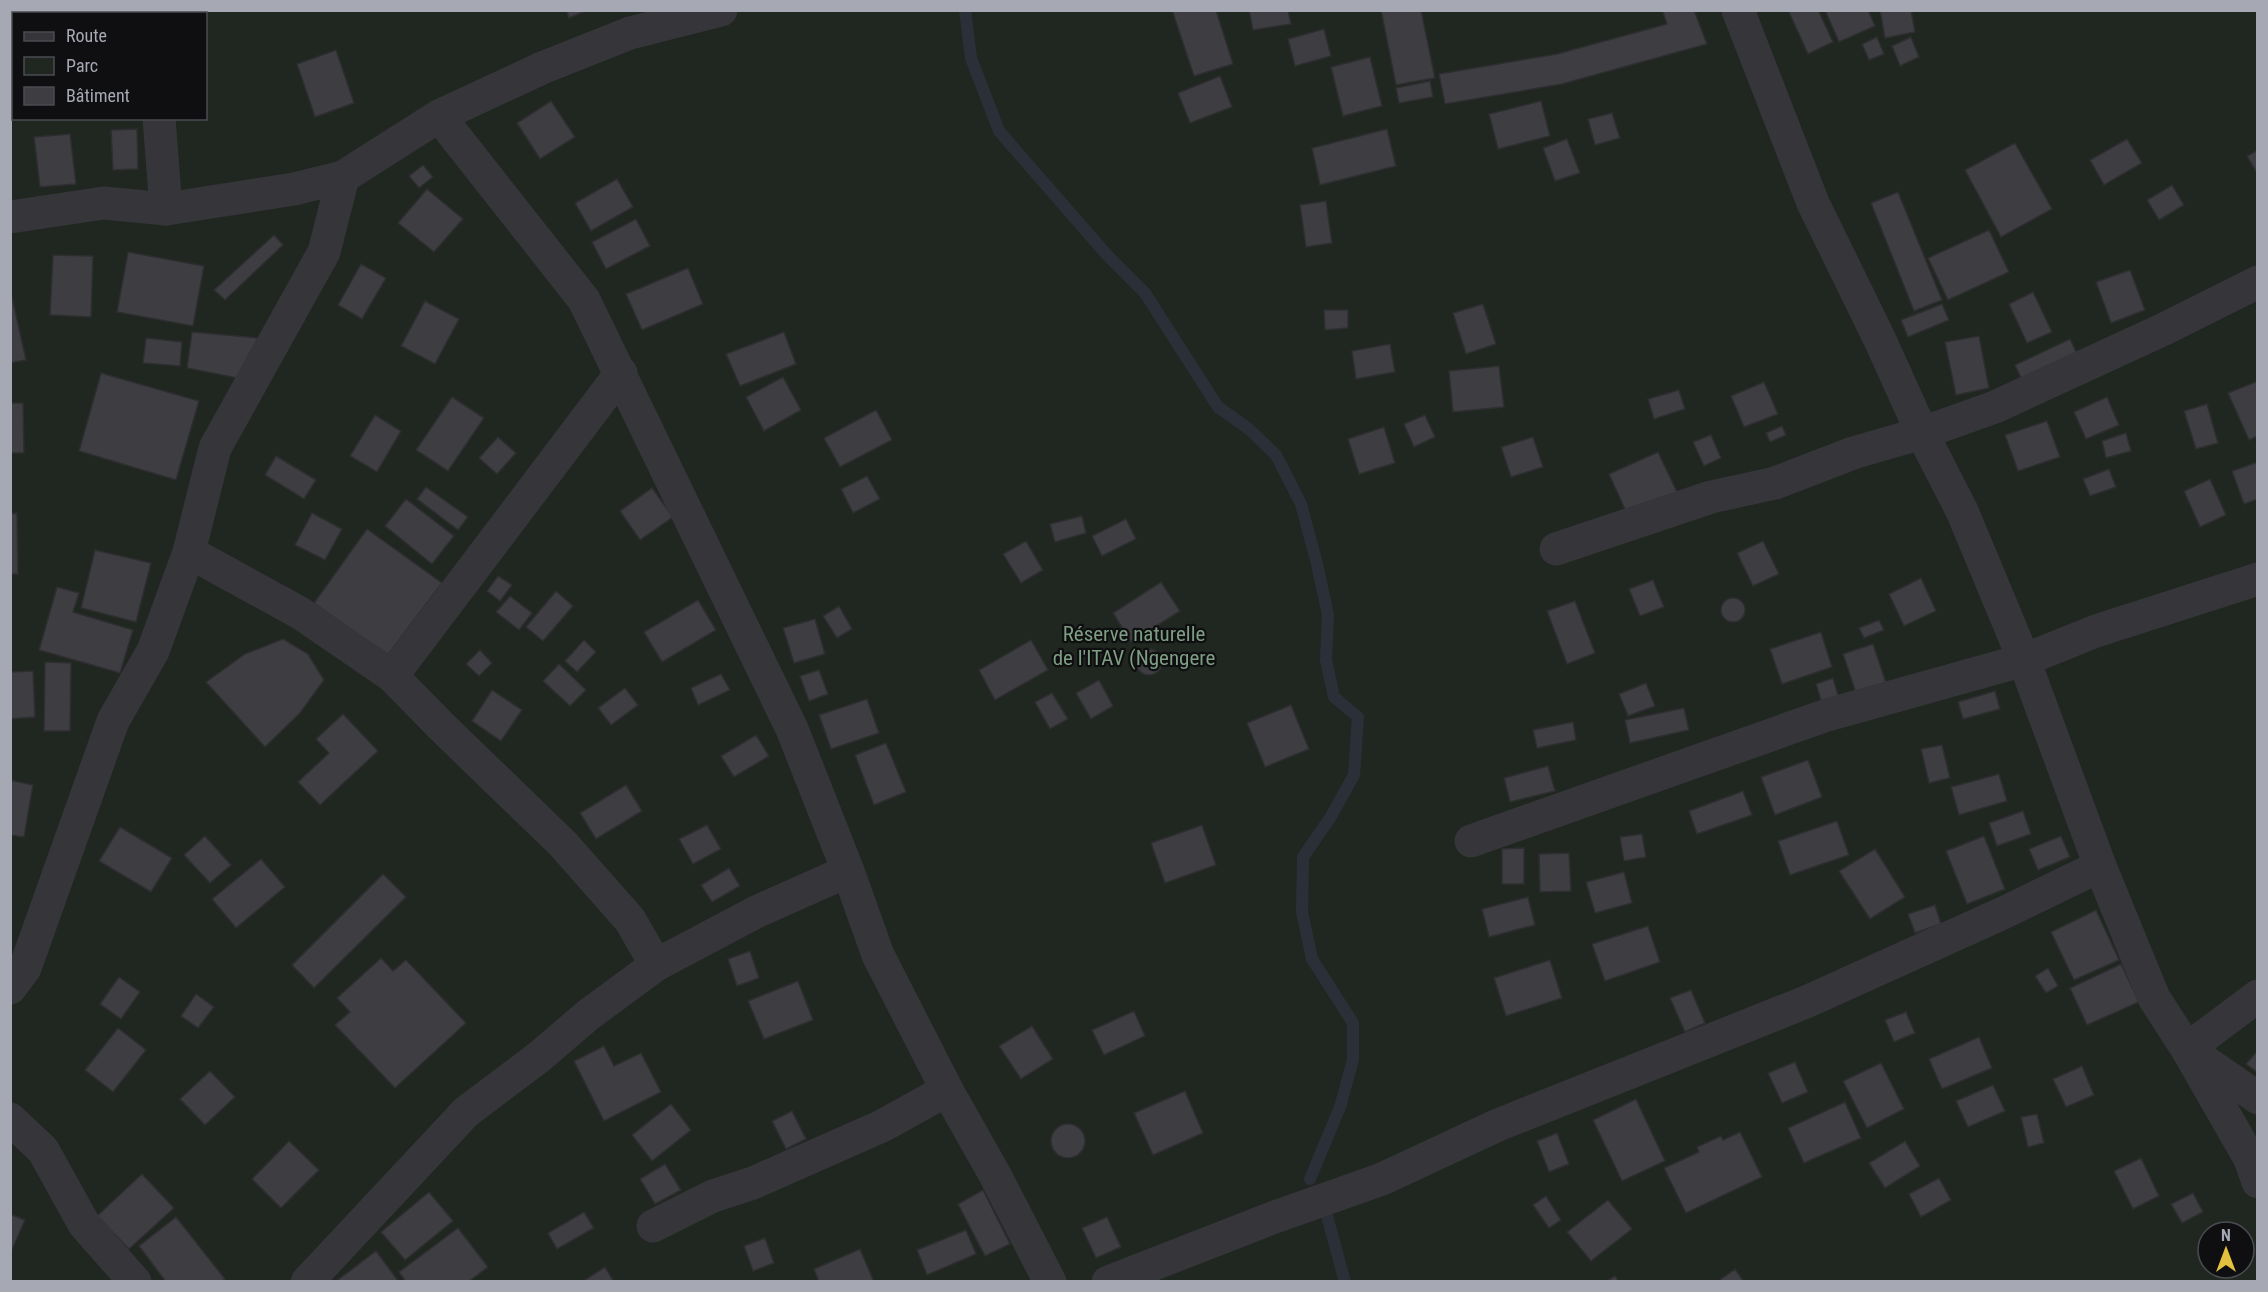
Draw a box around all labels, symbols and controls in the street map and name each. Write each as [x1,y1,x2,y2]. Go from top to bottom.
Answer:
legend [12,12,207,120]
text: Route [66,25,107,46]
text: Parc [66,55,98,76]
text: Bâtiment [66,85,130,106]
park label: Réserve naturelle de l'ITAV (Ngengere [1053,622,1215,670]
north arrow [2196,1220,2256,1280]
text: N [2221,1226,2231,1245]

